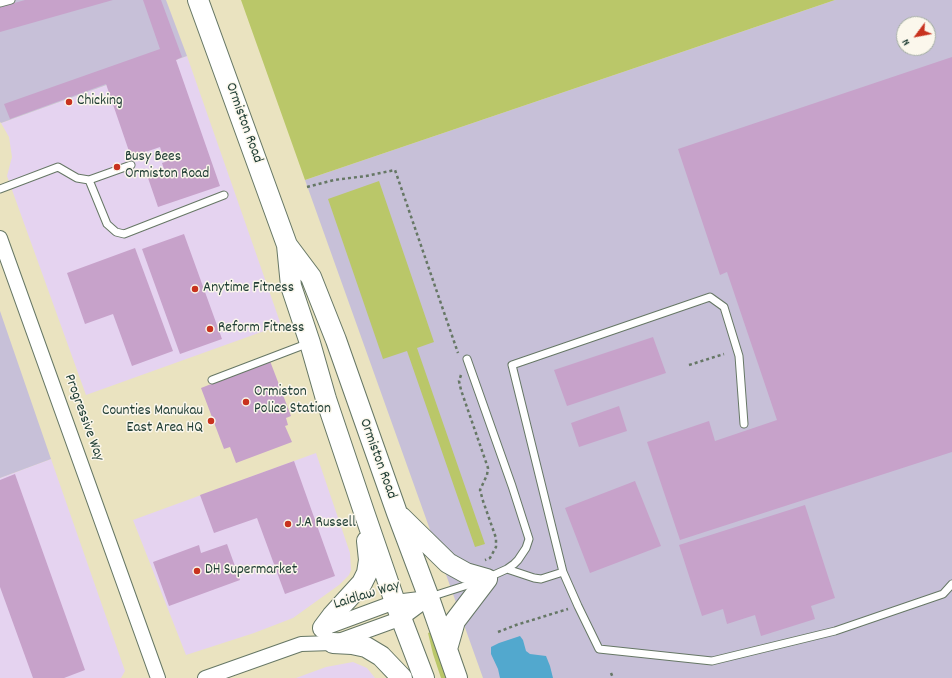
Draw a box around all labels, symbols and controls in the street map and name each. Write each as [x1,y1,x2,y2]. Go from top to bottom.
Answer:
north arrow [896,16,936,56]
text: N [898,35,915,48]
street label: Ormiston Road [220,80,266,166]
place label: Chicking [77,93,122,111]
marker: Chicking [64,97,74,107]
place label: Busy Bees Ormiston Road [125,149,209,184]
marker: Busy Bees Ormiston Road [112,162,122,172]
place label: Anytime Fitness [203,280,294,298]
marker: Anytime Fitness [190,284,200,294]
place label: Reform Fitness [218,320,304,338]
marker: Reform Fitness [205,324,215,334]
street label: Progressive Way [59,372,107,464]
place label: Ormiston Police Station [254,384,331,419]
marker: Ormiston Police Station [241,397,251,407]
place label: Counties Manukau East Area HQ [102,403,203,438]
marker: Counties Manukau East Area HQ [206,416,216,426]
street label: Ormiston Road [354,416,400,502]
place label: J.A Russell [296,515,356,533]
marker: J.A Russell [283,519,293,529]
place label: DH Supermarket [205,562,297,580]
marker: DH Supermarket [192,566,202,576]
street label: Laidlaw Way [332,577,402,615]

